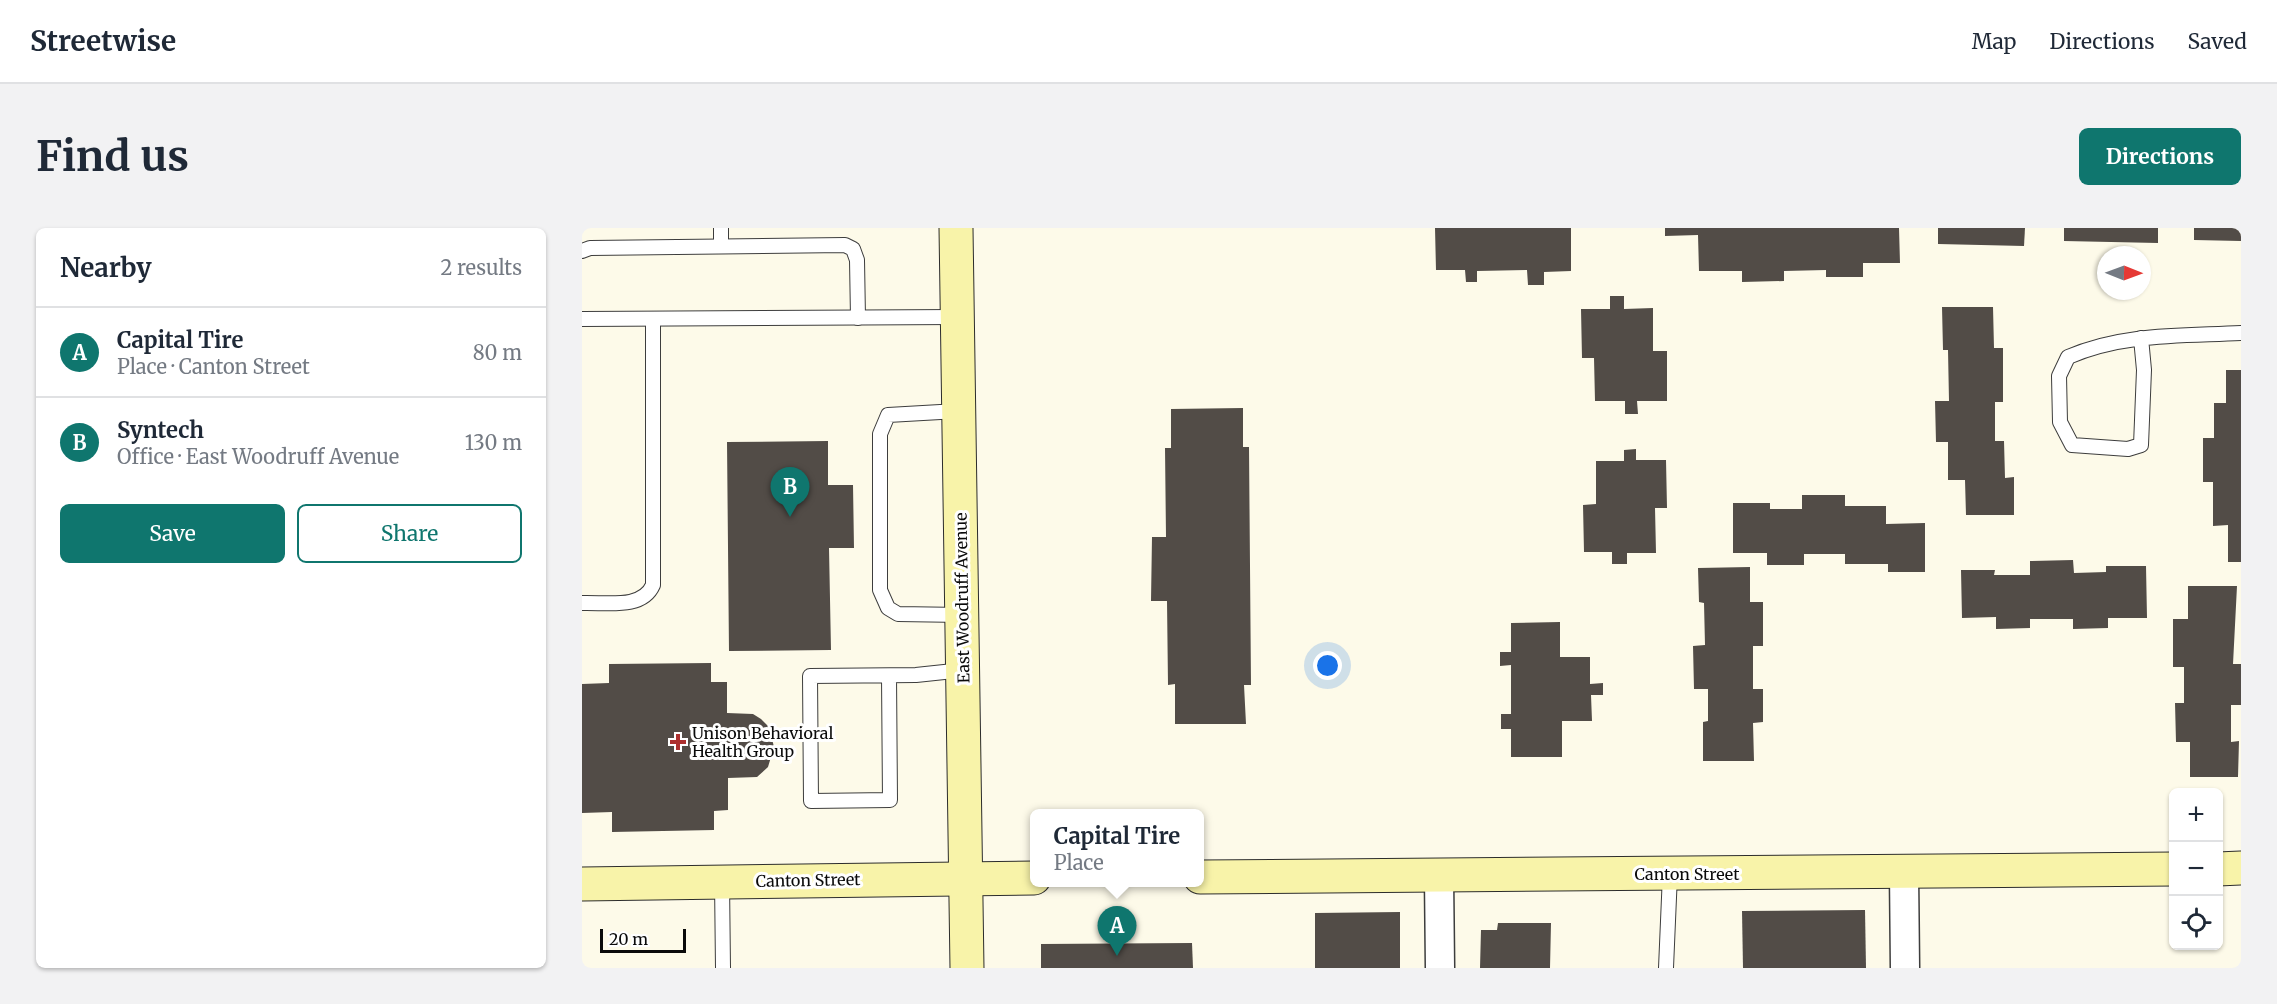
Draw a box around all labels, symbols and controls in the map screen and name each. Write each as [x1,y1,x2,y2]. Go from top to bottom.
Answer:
text: Streetwise [30,23,176,59]
text: Map [1972,28,2016,55]
text: Directions [2049,28,2154,55]
text: Saved [2187,28,2247,55]
button: Directions [2079,128,2241,185]
text: Find us [36,130,189,182]
north arrow [2097,246,2151,300]
text: Nearby [60,251,152,284]
text: 2 results [440,255,522,280]
text: Capital Tire [117,326,243,354]
text: A [72,340,87,365]
text: 80 m [473,340,522,365]
text: Place · Canton Street [117,354,310,379]
text: Syntech [117,416,204,444]
text: B [73,430,86,455]
text: 130 m [465,430,522,455]
text: Office · East Woodruff Avenue [117,444,399,469]
pin: B [770,468,810,517]
button: Save [60,504,285,563]
button: Share [297,504,522,563]
street label: East Woodruff Avenue [951,512,973,684]
your location [1313,651,1342,680]
place label: Unison Behavioral Health Group [692,723,833,761]
marker: Unison Behavioral Health Group [669,733,687,751]
map controls [2169,788,2223,950]
button: + [2169,788,2223,842]
popup [1030,809,1204,887]
text: Capital Tire [1054,822,1180,850]
button: − [2169,842,2223,896]
text: Place [1054,850,1104,875]
street label: Canton Street [1635,864,1740,884]
street label: Canton Street [755,869,861,891]
button: locate [2169,896,2223,950]
pin: A [1098,906,1136,956]
scale bar [600,926,686,954]
text: 20 m [609,929,648,949]

